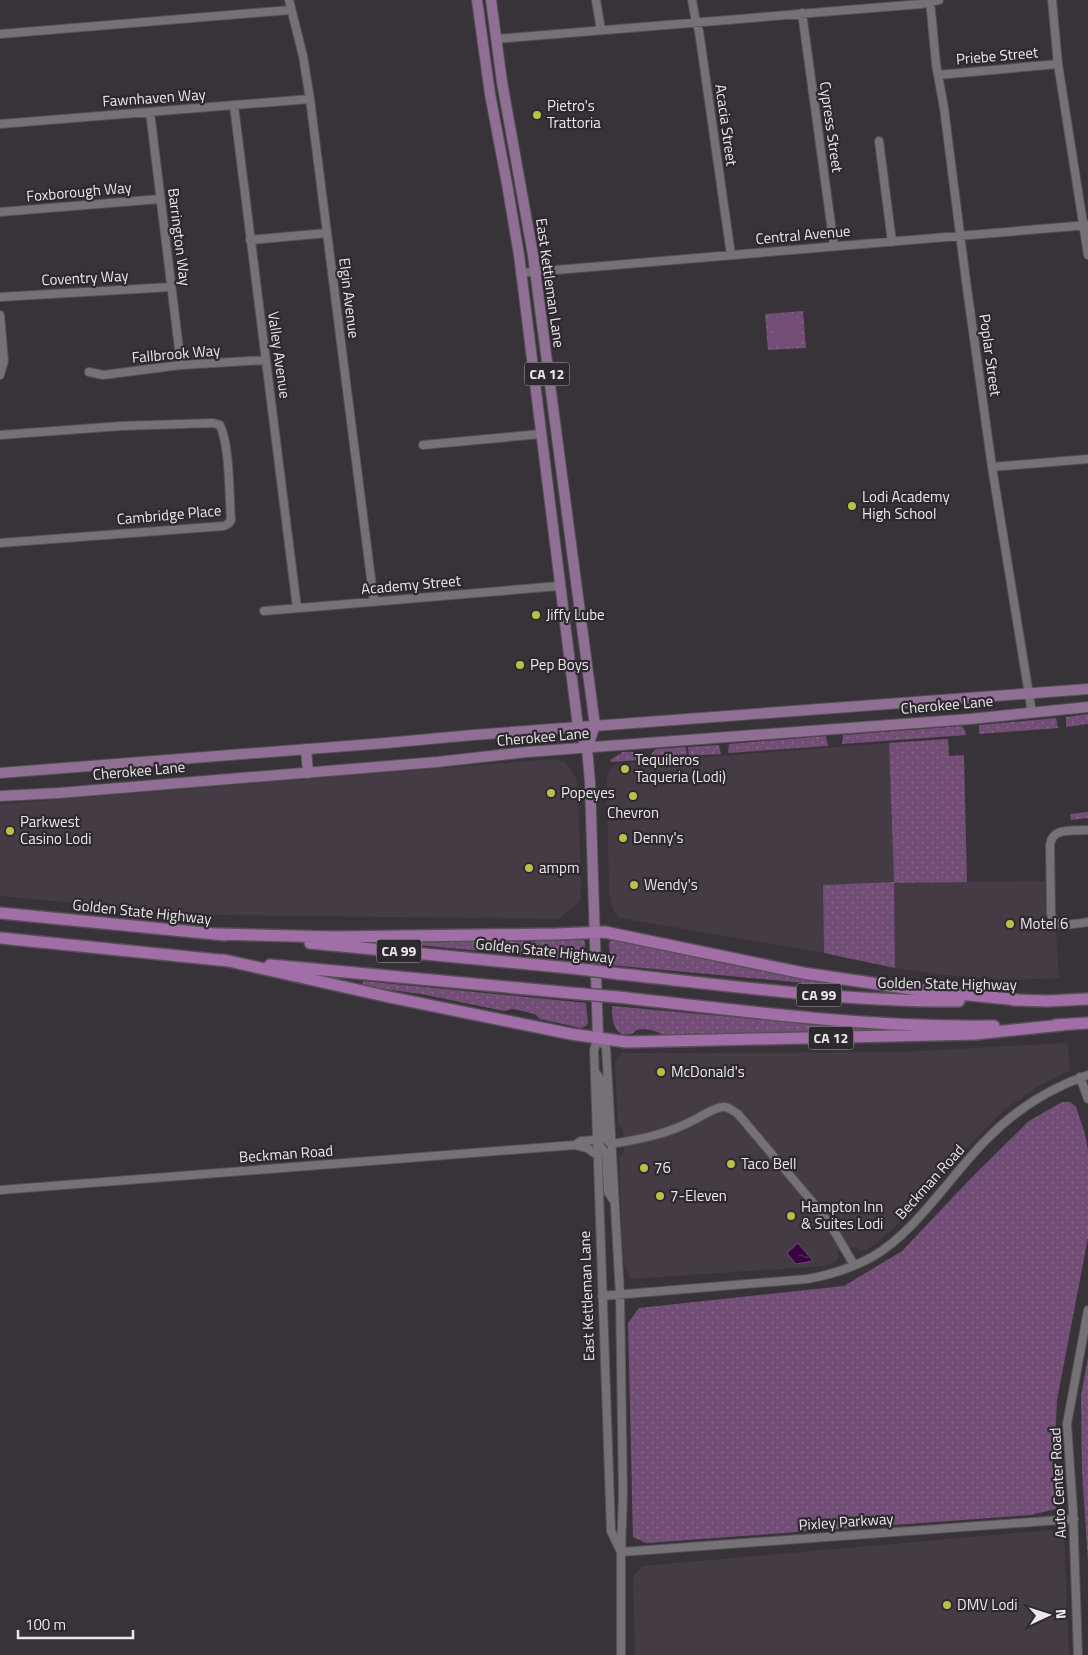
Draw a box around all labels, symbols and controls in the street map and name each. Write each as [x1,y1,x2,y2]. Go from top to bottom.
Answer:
street label: Priebe Street [955,40,1040,71]
street label: Cypress Street [814,80,849,175]
street label: Fawnhaven Way [101,82,206,113]
street label: Acacia Street [709,83,744,168]
place label: Pietro's Trattoria [547,94,601,134]
marker: Pietro's Trattoria [531,109,543,121]
street label: Foxborough Way [25,175,133,208]
street label: Barrington Way [162,187,197,287]
street label: East Kettleman Lane [530,217,571,349]
street label: Central Avenue [755,219,851,250]
street label: Elgin Avenue [333,256,366,340]
street label: Coventry Way [41,264,129,291]
street label: Valley Avenue [262,310,297,400]
street label: Poplar Street [973,312,1008,398]
street label: Fallbrook Way [131,338,221,369]
road number: CA 12 [524,362,570,386]
place label: Lodi Academy High School [862,485,950,525]
street label: Cambridge Place [116,498,222,531]
marker: Lodi Academy High School [846,500,858,512]
street label: Academy Street [360,569,463,600]
place label: Jiffy Lube [546,603,605,626]
marker: Jiffy Lube [530,609,542,621]
place label: Pep Boys [530,653,589,676]
marker: Pep Boys [514,659,526,671]
street label: Cherokee Lane [900,689,994,720]
street label: Cherokee Lane [496,721,590,752]
place label: Tequileros Taqueria (Lodi) [635,748,726,788]
street label: Cherokee Lane [92,755,186,786]
marker: Tequileros Taqueria (Lodi) [619,763,631,775]
place label: Popeyes [561,781,615,804]
marker: Popeyes [545,787,557,799]
marker: Chevron [627,790,639,802]
place label: Chevron [607,801,659,824]
place label: Parkwest Casino Lodi [20,810,91,850]
marker: Parkwest Casino Lodi [4,825,16,837]
place label: Denny's [633,826,684,849]
marker: Denny's [617,832,629,844]
place label: ampm [539,856,580,879]
marker: ampm [523,862,535,874]
place label: Wendy's [644,873,698,896]
marker: Wendy's [628,879,640,891]
street label: Golden State Highway [71,893,213,930]
place label: Motel 6 [1020,912,1068,935]
marker: Motel 6 [1004,918,1016,930]
street label: Golden State Highway [474,932,616,969]
road number: CA 99 [376,939,422,962]
street label: Golden State Highway [877,971,1017,996]
road number: CA 99 [796,984,842,1006]
road number: CA 12 [808,1026,854,1050]
place label: McDonald's [671,1060,745,1083]
marker: McDonald's [655,1066,667,1078]
street label: Beckman Road [238,1139,334,1168]
street label: Beckman Road [889,1139,970,1224]
place label: Taco Bell [741,1152,797,1175]
place label: 76 [654,1156,671,1179]
marker: Taco Bell [725,1158,737,1170]
marker: 76 [638,1162,650,1174]
place label: 7-Eleven [670,1184,727,1207]
marker: 7-Eleven [654,1190,666,1202]
place label: Hampton Inn & Suites Lodi [801,1195,883,1235]
marker: Hampton Inn & Suites Lodi [785,1210,797,1222]
street label: East Kettleman Lane [573,1230,600,1362]
street label: Auto Center Road [1043,1427,1072,1539]
street label: Pixley Parkway [798,1507,894,1536]
north arrow [1023,1590,1073,1640]
place label: DMV Lodi [957,1593,1018,1616]
marker: DMV Lodi [941,1599,953,1611]
scale bar [18,1608,132,1640]
text: N [1051,1608,1072,1620]
text: 100 m [25,1613,66,1636]

